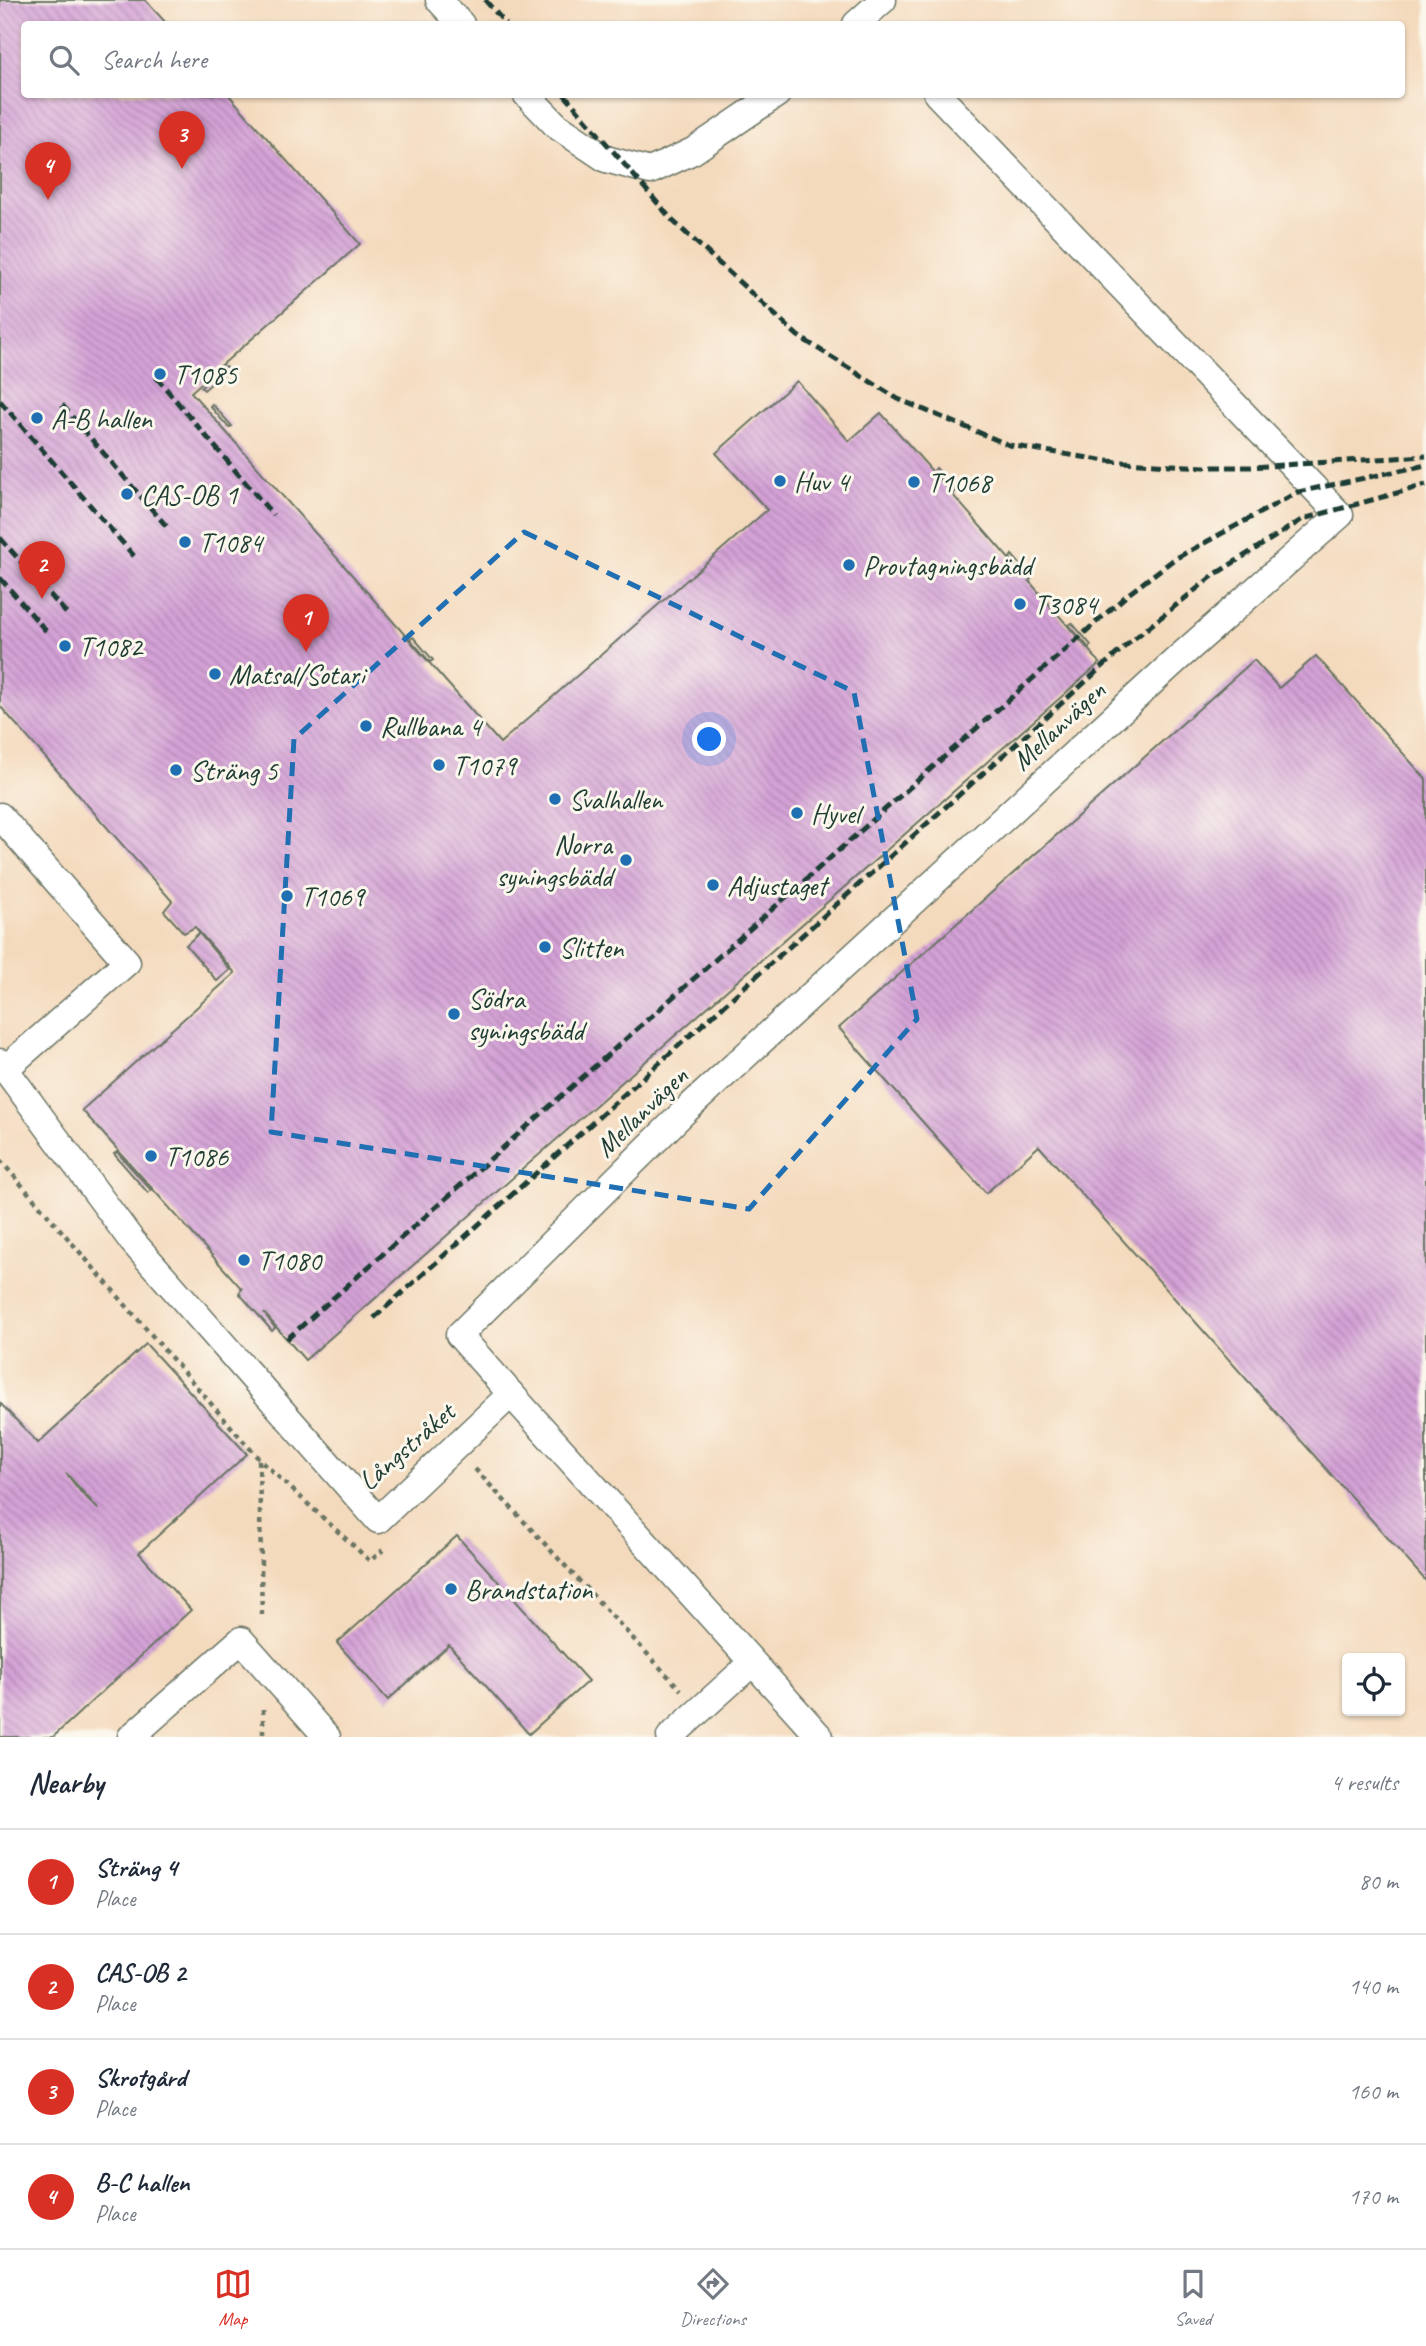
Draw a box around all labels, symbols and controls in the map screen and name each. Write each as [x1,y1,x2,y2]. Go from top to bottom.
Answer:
search box [21,21,1405,98]
icon: search [45,41,83,79]
text: Search here [101,43,207,76]
pin: 3 [159,111,205,169]
pin: 4 [25,142,71,200]
place label: T1085 [174,357,239,392]
marker: T1085 [152,366,168,382]
place label: A-B hallen [51,401,153,436]
marker: A-B hallen [29,410,45,426]
place label: Huv 4 [794,464,851,499]
place label: T1068 [928,465,994,500]
marker: Huv 4 [772,473,788,489]
marker: T1068 [906,474,922,490]
place label: CAS-OB 1 [141,477,239,512]
marker: CAS-OB 1 [119,486,135,502]
place label: T1084 [199,525,265,560]
marker: T1084 [177,534,193,550]
pin: 2 [19,541,65,599]
place label: Provtagningsbädd [863,548,1036,583]
marker: Provtagningsbädd [841,557,857,573]
place label: T3084 [1034,587,1100,622]
pin: 1 [283,594,329,652]
marker: T3084 [1012,596,1028,612]
place label: T1082 [79,629,145,664]
marker: T1082 [57,638,73,654]
place label: Matsal/Sotari [229,657,368,692]
marker: Matsal/Sotari [207,666,223,682]
street label: Mellanvägen [1004,673,1113,778]
place label: Rullbana 4 [380,709,484,744]
marker: Rullbana 4 [358,718,374,734]
your location [692,722,726,756]
place label: T1079 [453,748,519,783]
place label: Sträng 5 [190,753,279,788]
marker: T1079 [431,757,447,773]
marker: Sträng 5 [168,762,184,778]
place label: Svalhallen [569,782,664,817]
marker: Svalhallen [547,791,563,807]
place label: Hyvel [811,796,865,831]
marker: Hyvel [789,805,805,821]
place label: Norra syningsbädd [497,827,616,894]
marker: Norra syningsbädd [618,852,634,868]
place label: Adjustaget [727,868,830,903]
marker: Adjustaget [705,877,721,893]
place label: T1069 [301,879,367,914]
marker: T1069 [279,888,295,904]
place label: Slitten [559,930,625,965]
marker: Slitten [537,939,553,955]
place label: Södra syningsbädd [468,981,587,1048]
marker: Södra syningsbädd [446,1006,462,1022]
street label: Mellanvägen [587,1058,696,1164]
place label: T1086 [165,1139,230,1174]
marker: T1086 [143,1148,159,1164]
place label: T1080 [258,1243,324,1278]
marker: T1080 [236,1252,252,1268]
street label: Långstråket [351,1393,464,1498]
place label: Brandstation [465,1572,594,1607]
marker: Brandstation [443,1581,459,1597]
map controls [1342,1653,1405,1716]
button: locate [1342,1653,1405,1716]
text: Nearby [28,1764,104,1802]
text: 4 results [1331,1768,1398,1797]
text: Sträng 4 [95,1851,177,1884]
text: 1 [46,1867,56,1896]
text: 80 m [1359,1867,1398,1896]
text: Place [95,1884,135,1913]
text: CAS-OB 2 [95,1956,186,1989]
text: 2 [46,1972,56,2001]
text: 140 m [1349,1972,1398,2001]
text: Place [95,1989,135,2018]
text: Skrotgård [95,2061,186,2094]
text: 3 [46,2077,56,2106]
text: 160 m [1349,2077,1398,2106]
text: Place [95,2094,135,2123]
text: B-C hallen [95,2166,190,2199]
text: 4 [46,2182,56,2211]
text: 170 m [1349,2182,1398,2211]
text: Place [95,2199,135,2228]
tab: Map [214,2265,252,2331]
tab: Directions [680,2265,746,2331]
tab: Saved [1174,2265,1212,2331]

